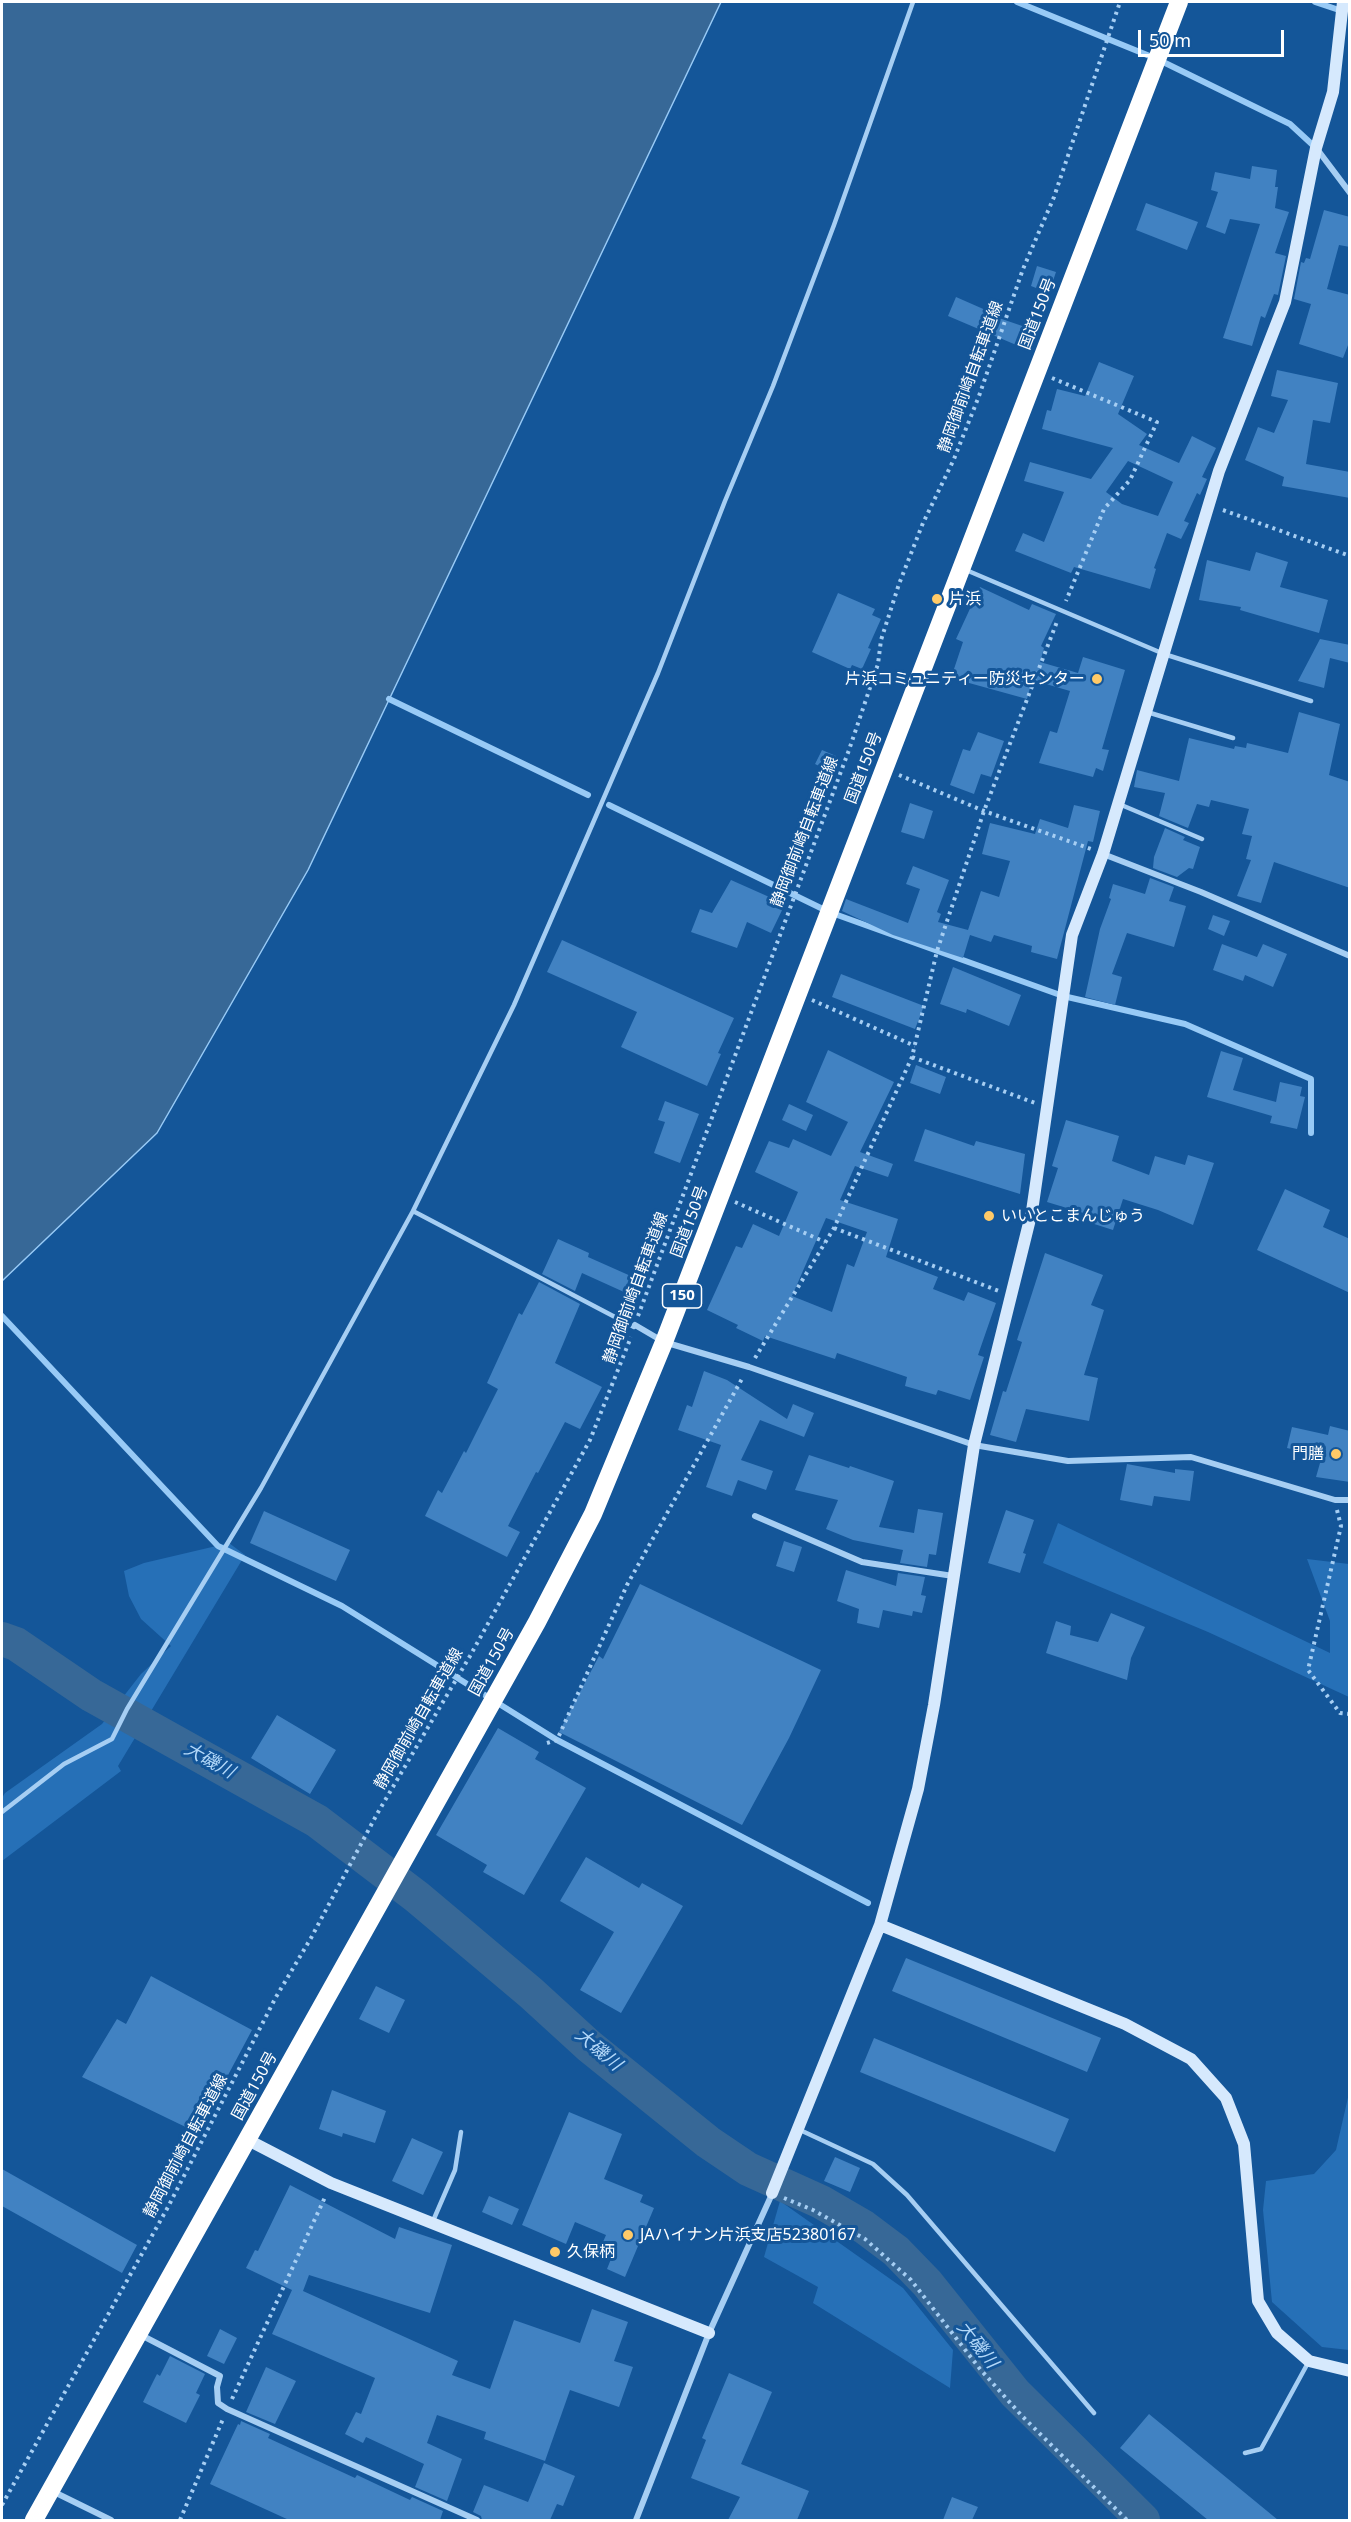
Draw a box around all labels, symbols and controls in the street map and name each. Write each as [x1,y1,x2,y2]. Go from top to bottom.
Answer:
scale bar [1141,18,1286,56]
text: 50 m [1149,28,1191,52]
street label: 国道150号 [1016,275,1060,353]
street label: 静岡御前崎自転車道線 [935,299,1007,455]
place label: 片浜 [949,589,981,609]
marker: 片浜 [930,592,944,606]
place label: 片浜コミュニティー防災センター [845,669,1085,689]
marker: 片浜コミュニティー防災センター [1090,672,1104,686]
street label: 国道150号 [842,729,886,807]
street label: 静岡御前崎自転車道線 [767,754,843,910]
street label: 国道150号 [668,1183,712,1261]
place label: いいとこまんじゅう [1001,1206,1145,1226]
marker: いいとこまんじゅう [982,1209,996,1223]
street label: 静岡御前崎自転車道線 [600,1210,672,1366]
road number: 150 [662,1284,702,1308]
place label: 門膳 [1292,1444,1324,1464]
marker: 門膳 [1329,1447,1343,1461]
street label: 国道150号 [465,1624,519,1700]
street label: 静岡御前崎自転車道線 [371,1645,467,1793]
water label: 大磯川 [180,1738,238,1784]
water label: 大磯川 [570,2024,626,2076]
street label: 国道150号 [228,2048,282,2124]
street label: 静岡御前崎自転車道線 [140,2071,232,2221]
place label: JAハイナン片浜支店52380167 [640,2225,856,2245]
marker: JAハイナン片浜支店52380167 [621,2228,635,2242]
place label: 久保柄 [567,2242,615,2262]
marker: 久保柄 [548,2245,562,2259]
water label: 大磯川 [952,2317,1002,2373]

